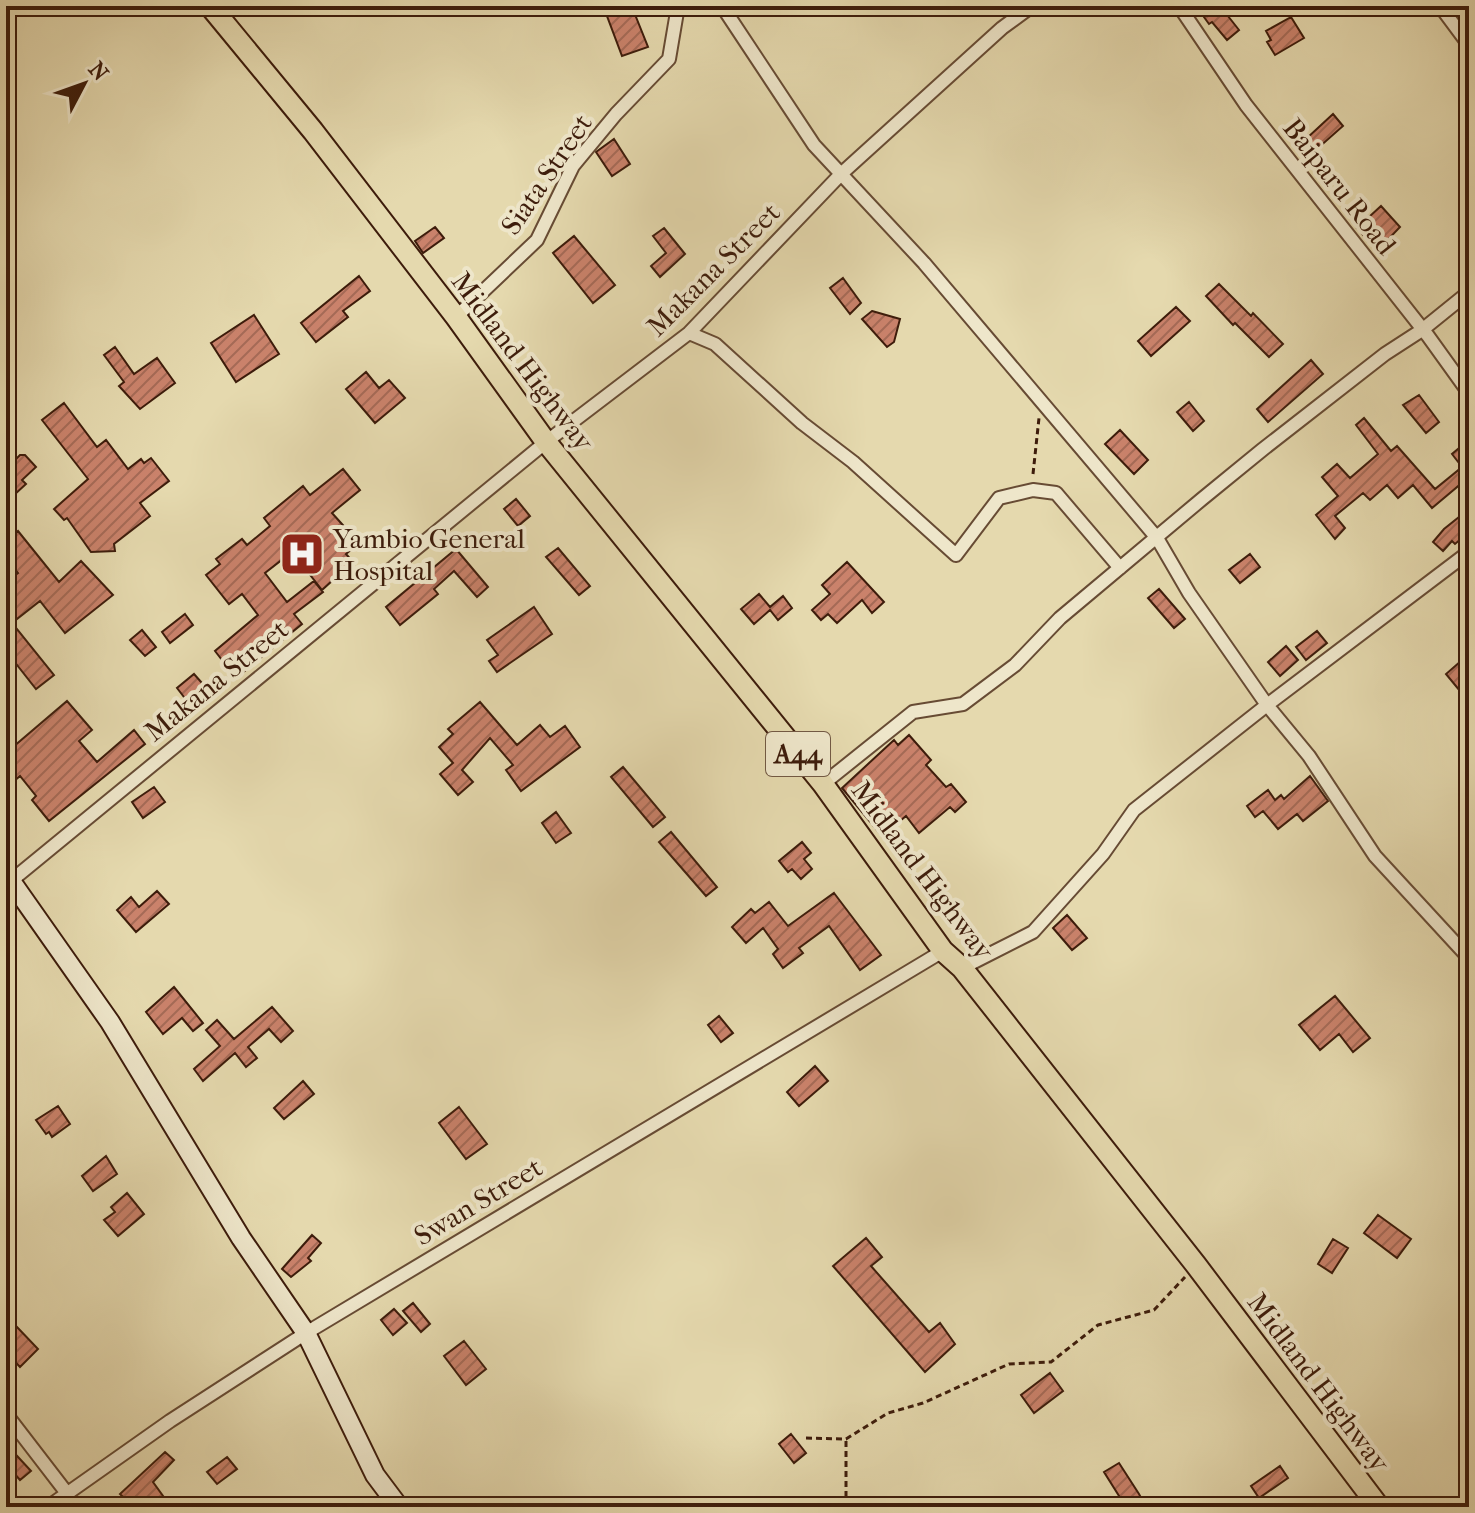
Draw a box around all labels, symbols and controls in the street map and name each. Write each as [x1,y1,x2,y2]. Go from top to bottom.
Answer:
north arrow [44,44,124,124]
text: N [83,57,114,87]
street label: Siata Street [494,108,599,241]
street label: Baiparu Road [1276,112,1403,262]
street label: Makana Street [640,196,787,343]
street label: Midland Highway [445,265,601,458]
place label: Yambio General Hospital [332,522,525,587]
hospital icon: Yambio General Hospital [278,530,326,578]
street label: Makana Street [138,613,295,748]
road number: A44 [766,732,830,776]
street label: Midland Highway [845,774,1001,967]
street label: Swan Street [408,1150,548,1253]
street label: Midland Highway [1241,1286,1397,1479]

